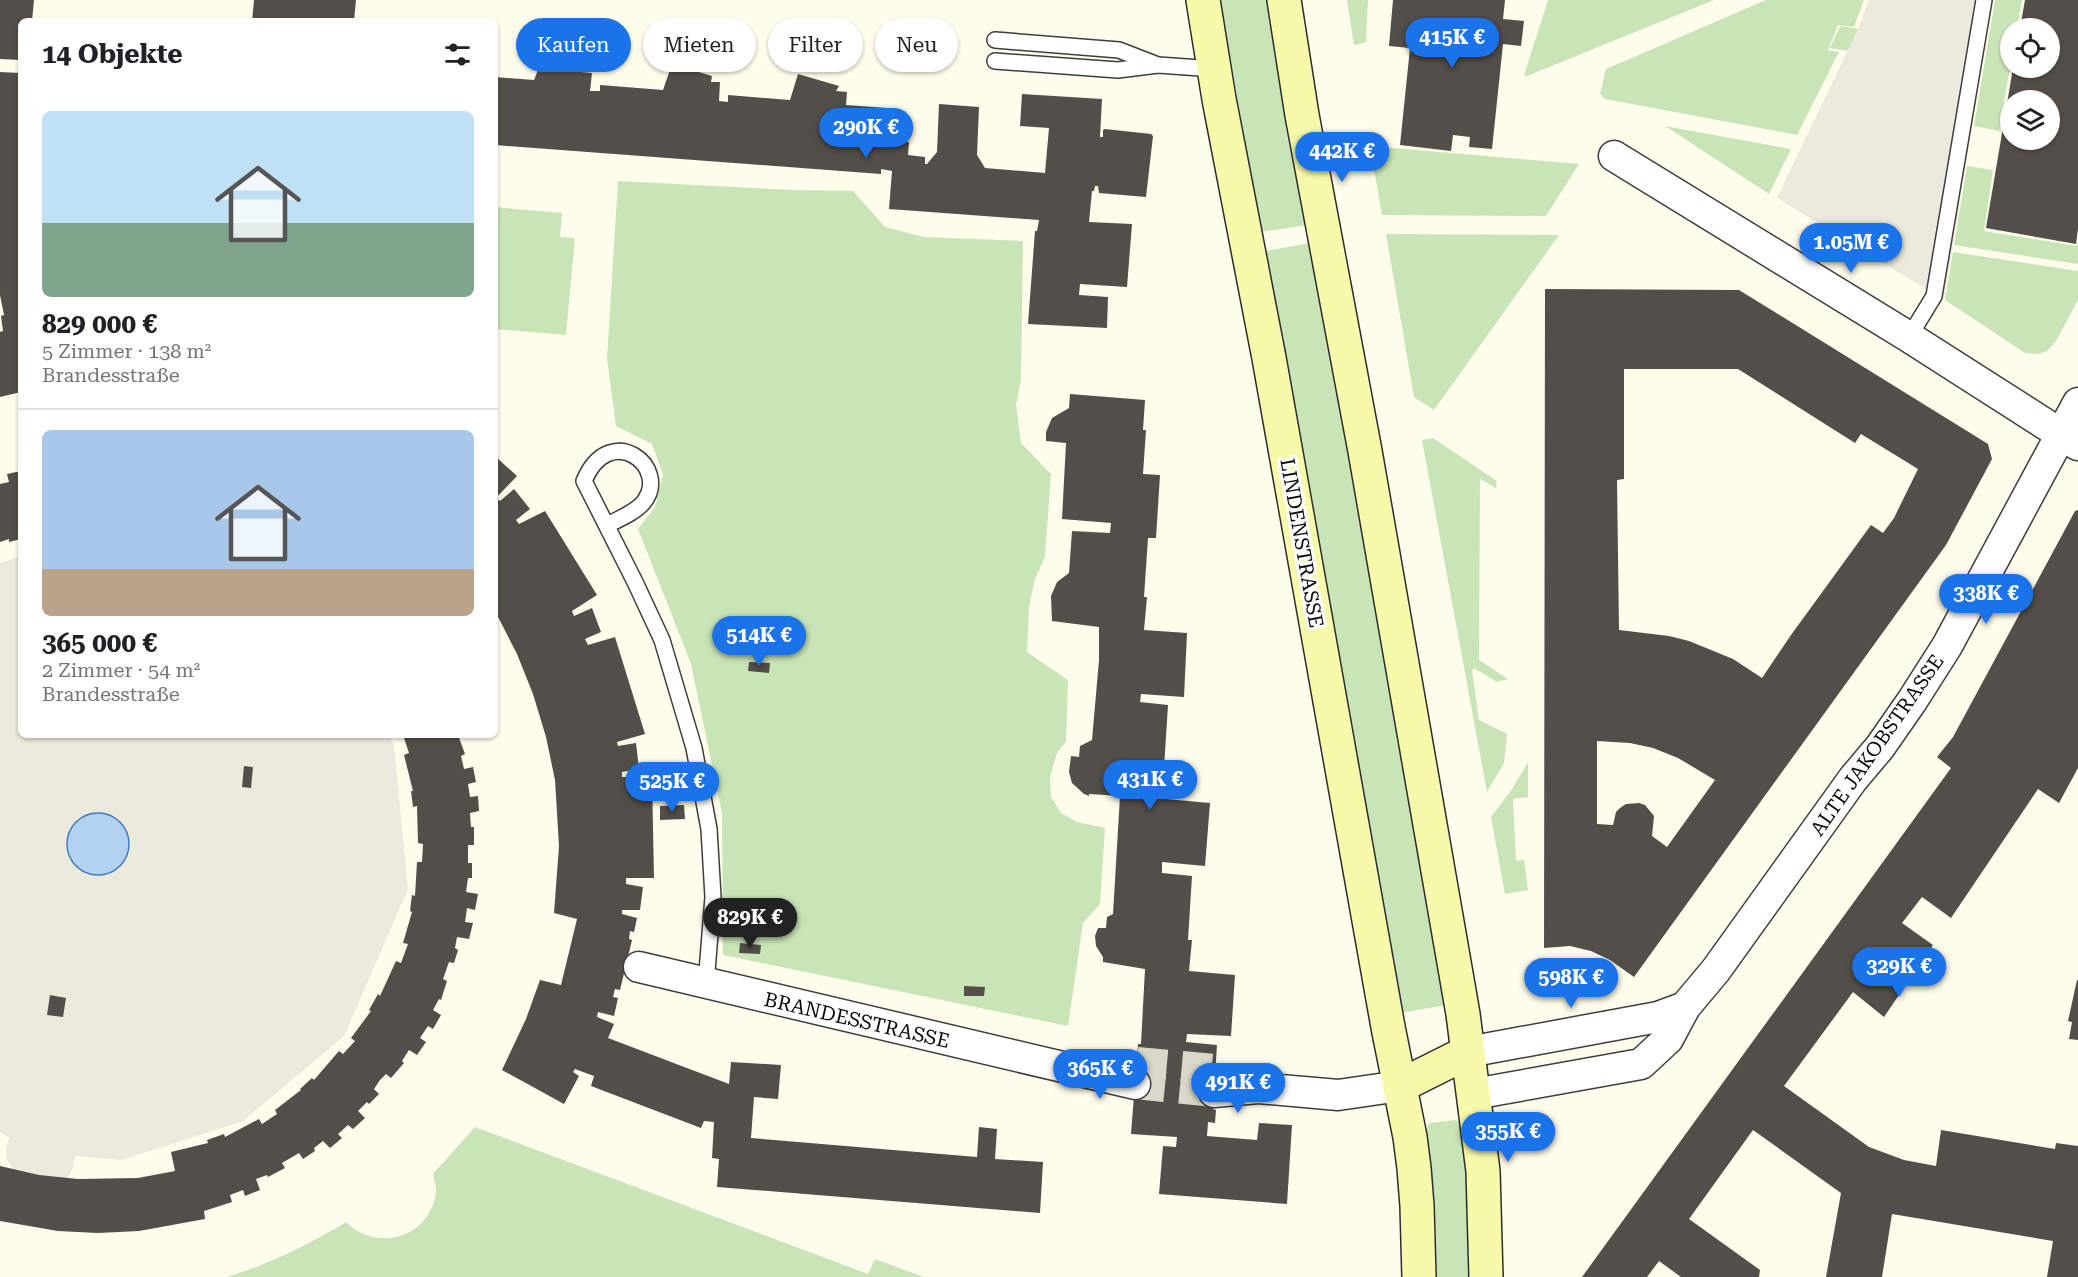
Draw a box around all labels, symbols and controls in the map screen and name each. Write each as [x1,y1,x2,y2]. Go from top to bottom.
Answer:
chip: Kaufen [516,18,631,72]
chip: Mieten [643,18,756,72]
chip: Filter [768,18,863,72]
chip: Neu [875,18,958,72]
pin: 415K € [1403,18,1501,69]
map controls [2000,18,2060,150]
button: locate [2000,18,2060,78]
text: 415K € [1419,25,1485,49]
icon: filters [441,38,474,71]
text: 14 Objekte [42,39,183,69]
button: layers [2000,90,2060,150]
pin: 290K € [817,108,915,159]
text: 290K € [833,115,899,139]
pin: 442K € [1293,132,1391,183]
text: 442K € [1309,139,1375,163]
icon: home [204,150,312,258]
pin: 1.05M € [1796,223,1906,274]
text: 1.05M € [1813,230,1889,254]
text: 829 000 € [42,309,157,339]
text: 5 Zimmer · 138 m² [42,339,211,363]
text: Brandesstraße [42,363,180,387]
street label: LINDENSTRASSE [1275,456,1329,630]
icon: home [204,469,312,577]
pin: 338K € [1937,574,2035,625]
text: 338K € [1953,581,2019,605]
pin: 514K € [710,616,808,667]
text: 514K € [726,623,792,647]
text: 365 000 € [42,628,157,658]
street label: ALTE JAKOBSTRASSE [1805,650,1949,840]
text: 2 Zimmer · 54 m² [42,658,200,682]
text: Brandesstraße [42,682,180,706]
pin: 431K € [1101,760,1199,811]
pin: 525K € [623,762,721,813]
text: 431K € [1117,767,1183,791]
text: 525K € [639,769,705,793]
pin: 829K € [701,898,799,949]
text: 829K € [717,905,783,929]
pin: 329K € [1850,947,1948,998]
text: 329K € [1866,954,1932,978]
pin: 598K € [1522,958,1620,1009]
text: 598K € [1538,965,1604,989]
street label: BRANDESSTRASSE [762,987,952,1053]
pin: 365K € [1051,1049,1149,1100]
text: 365K € [1067,1056,1133,1080]
pin: 491K € [1189,1063,1287,1114]
text: 491K € [1205,1070,1271,1094]
pin: 355K € [1459,1112,1557,1163]
text: 355K € [1475,1119,1541,1143]

